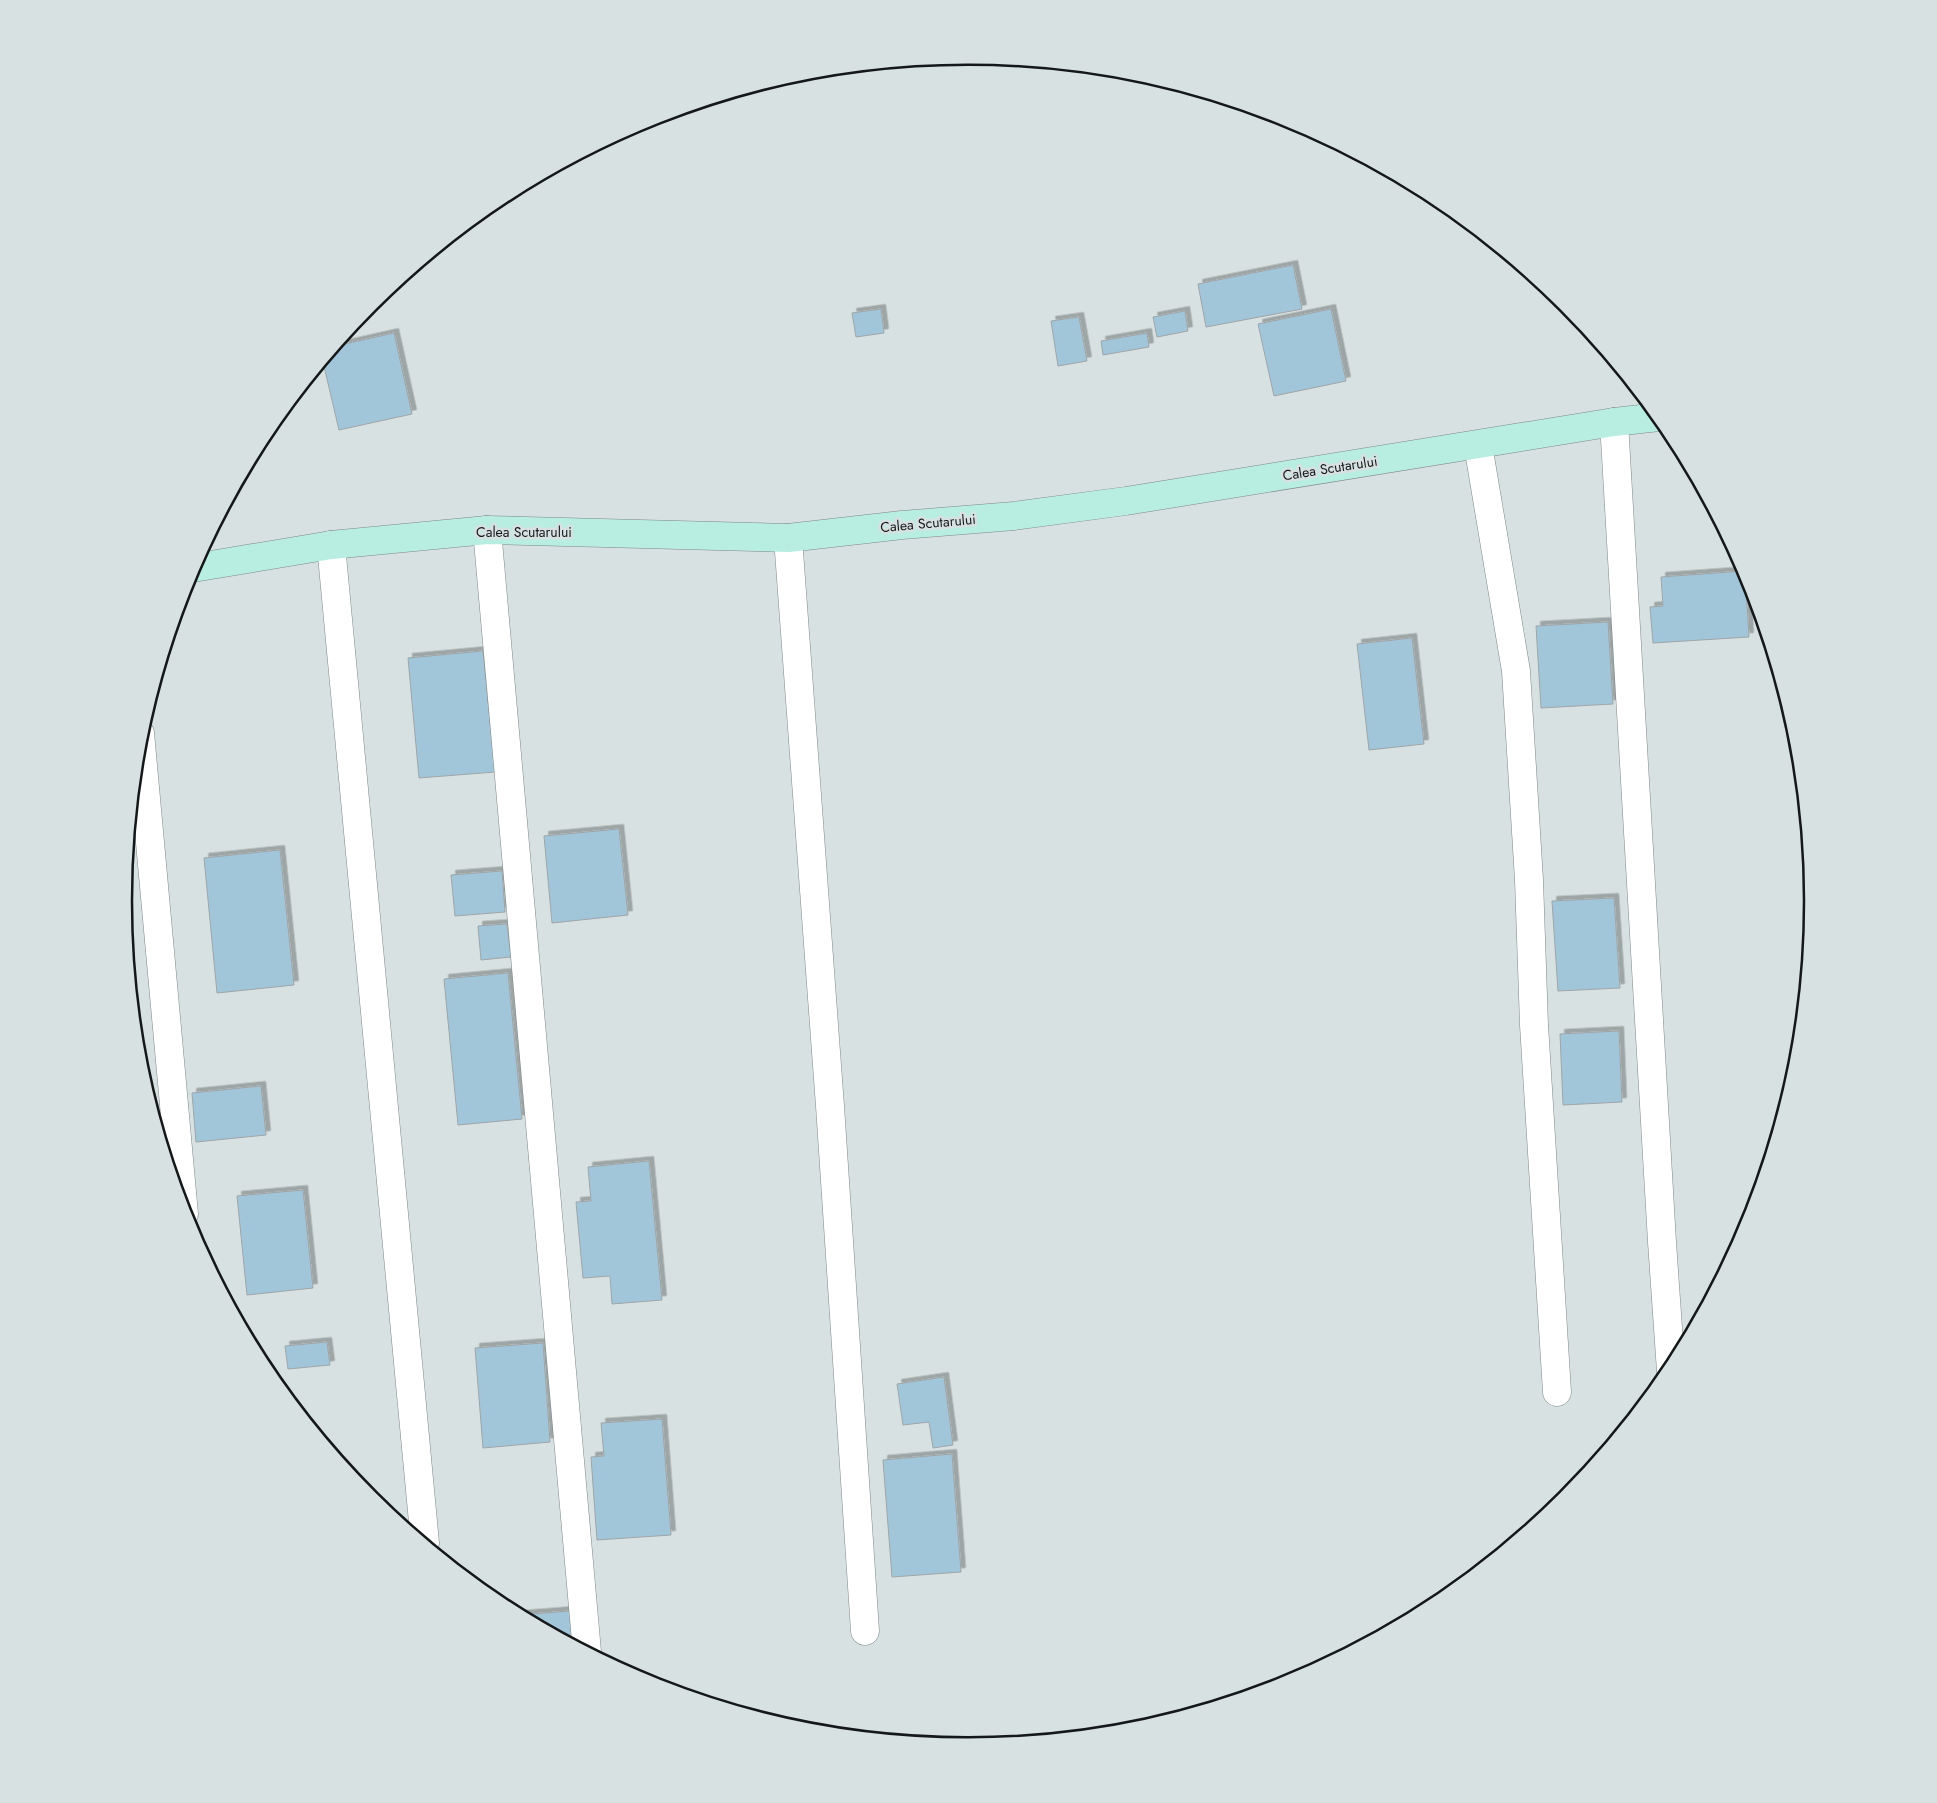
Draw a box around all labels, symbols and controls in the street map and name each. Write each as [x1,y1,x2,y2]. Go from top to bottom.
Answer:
street label: Calea Scutarului [1281,451,1379,485]
street label: Calea Scutarului [879,509,977,537]
street label: Calea Scutarului [476,522,572,542]

